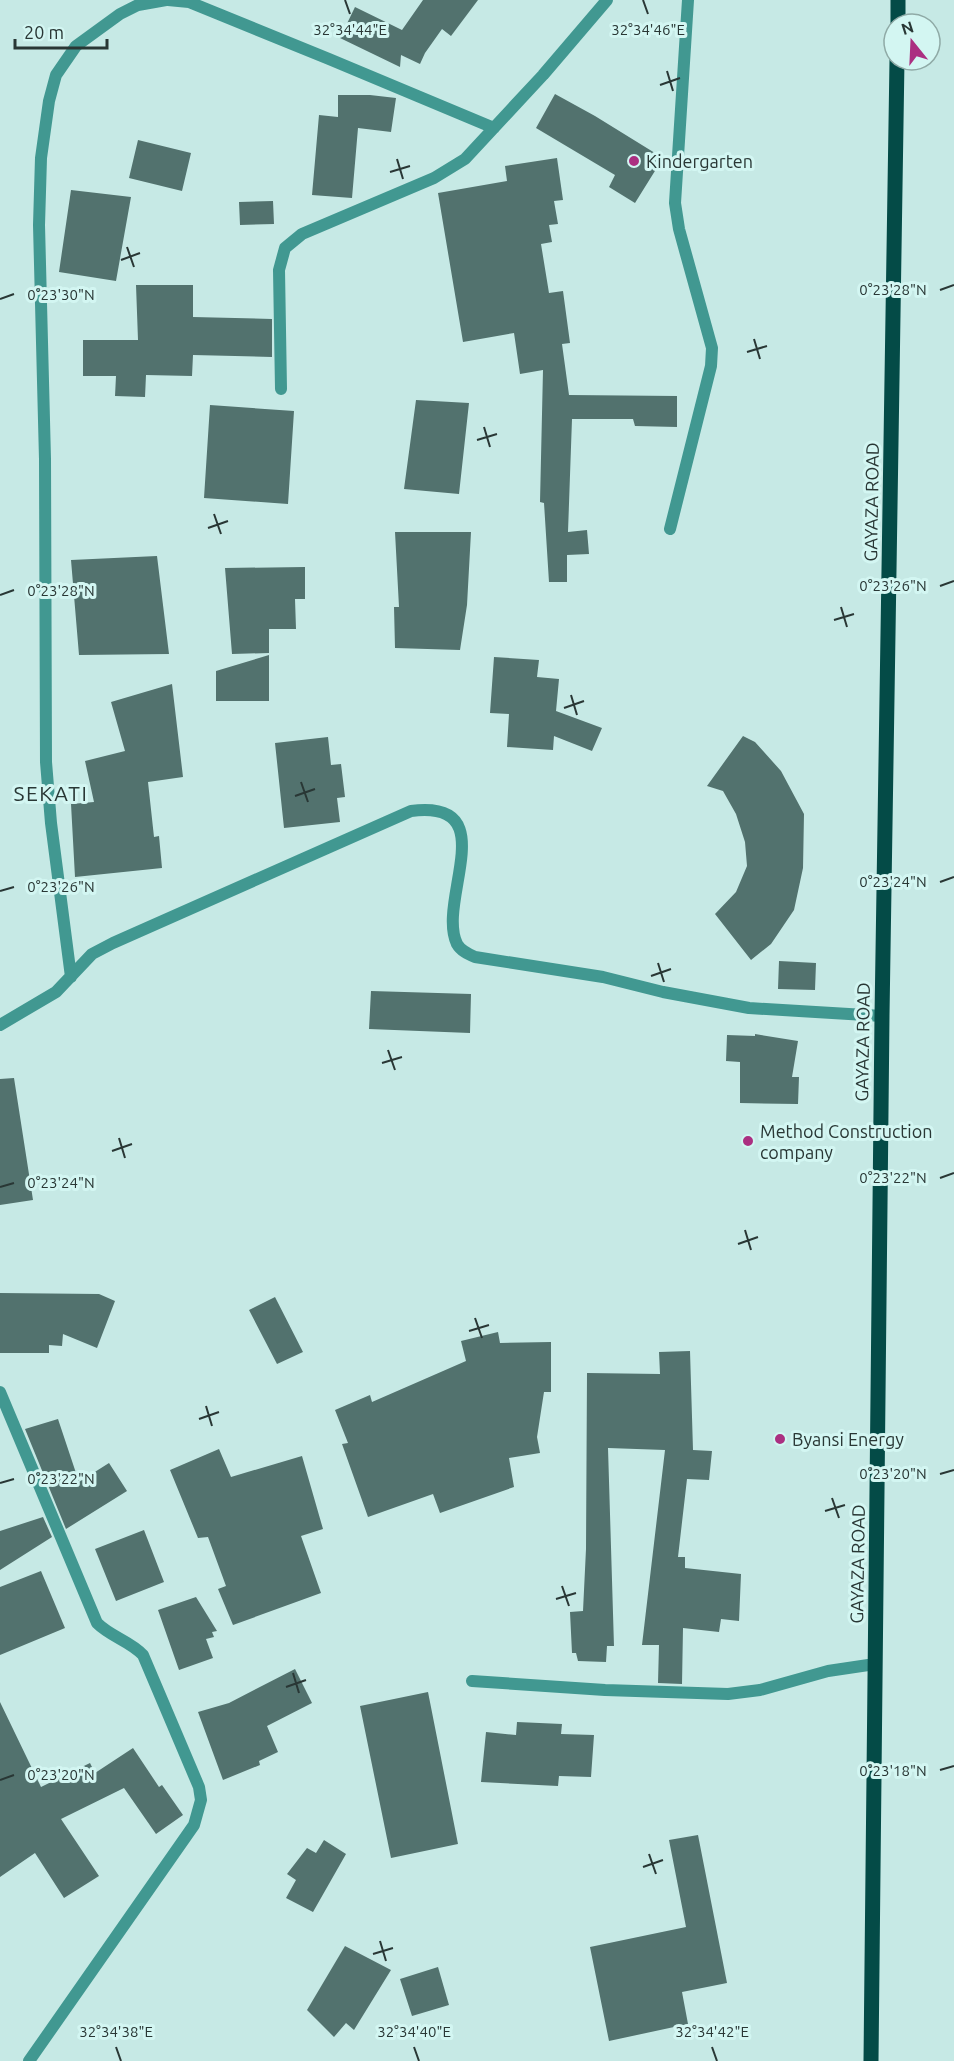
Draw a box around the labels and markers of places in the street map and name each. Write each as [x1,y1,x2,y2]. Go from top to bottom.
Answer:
place label: Kindergarten [646,151,753,171]
marker: Kindergarten [627,154,641,168]
place label: Method Construction company [760,1121,933,1162]
marker: Method Construction company [741,1134,755,1148]
place label: Byansi Energy [792,1429,904,1449]
marker: Byansi Energy [773,1432,787,1446]

